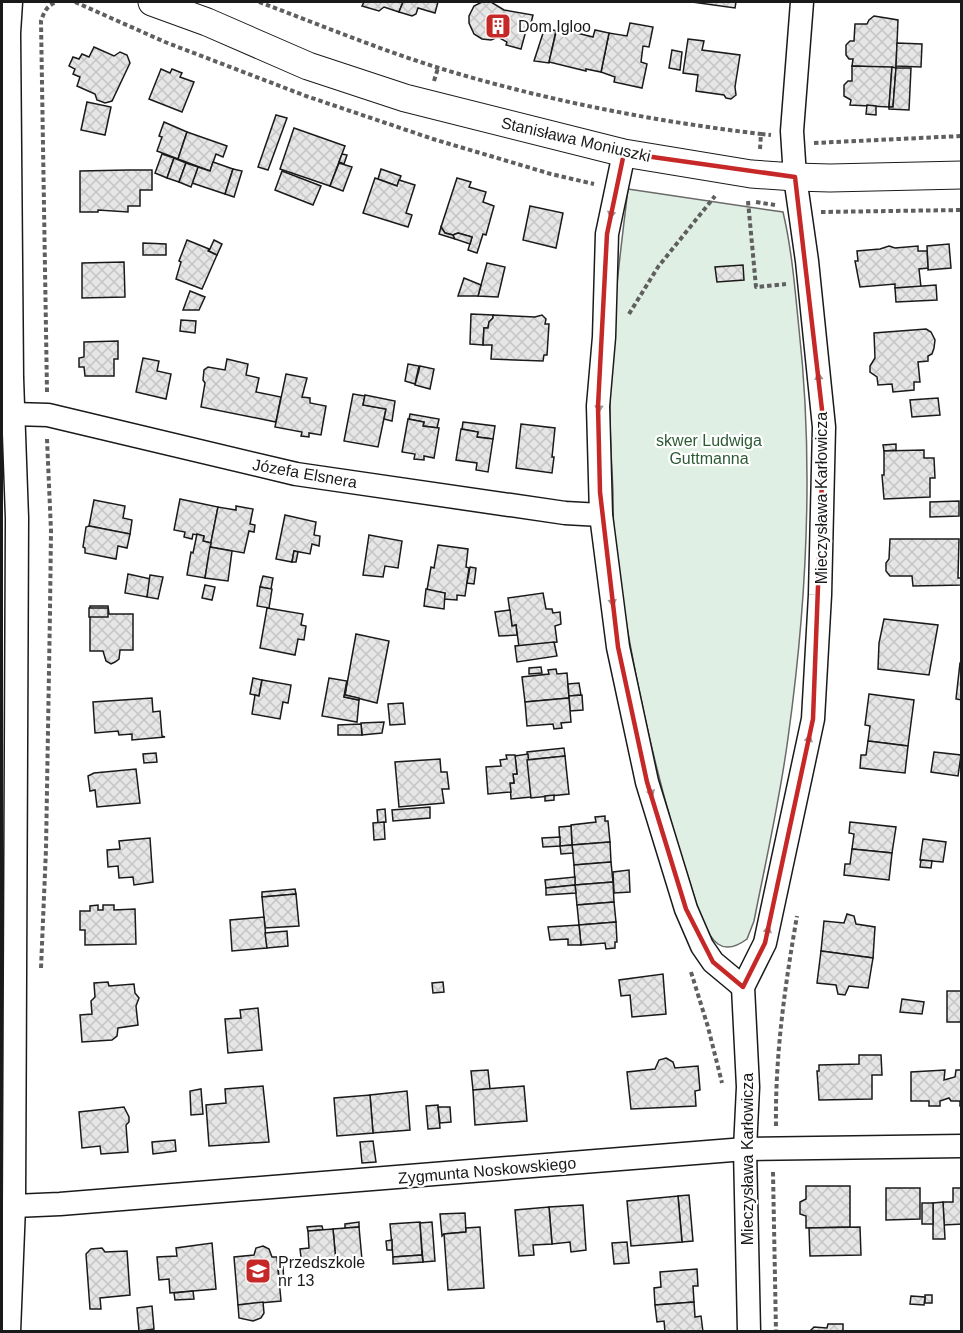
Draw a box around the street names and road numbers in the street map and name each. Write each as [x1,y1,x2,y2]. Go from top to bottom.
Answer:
street label: Stanisława Moniuszki [499,114,652,165]
street label: Mieczysława Karłowicza [813,412,830,584]
street label: Józefa Elsnera [251,456,359,491]
street label: Mieczysława Karłowicza [739,1073,756,1245]
street label: Zygmunta Noskowskiego [397,1154,577,1187]

